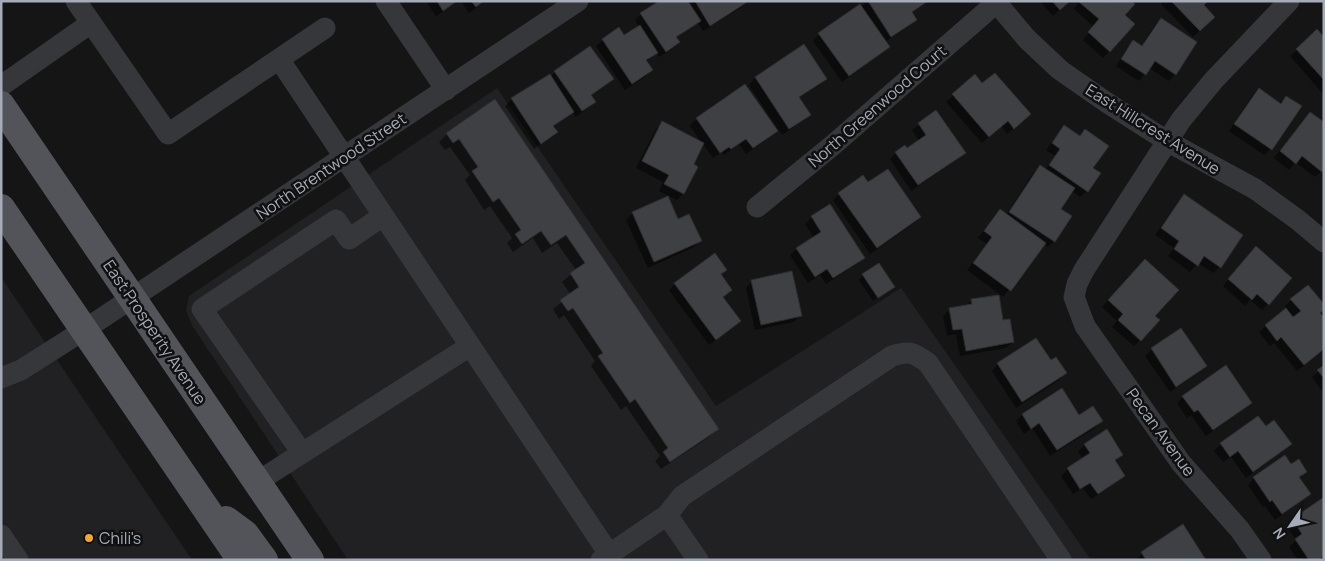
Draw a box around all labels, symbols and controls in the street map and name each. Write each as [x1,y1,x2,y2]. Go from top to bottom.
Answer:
street label: North Greenwood Court [803,40,951,172]
street label: East Hillcrest Avenue [1082,79,1224,179]
street label: North Brentwood Street [252,108,410,224]
street label: East Prosperity Avenue [98,255,212,409]
street label: Pecan Avenue [1121,383,1201,481]
north arrow [1265,501,1315,551]
text: N [1268,524,1289,543]
place label: Chili's [99,527,141,549]
marker: Chili's [83,532,95,544]

